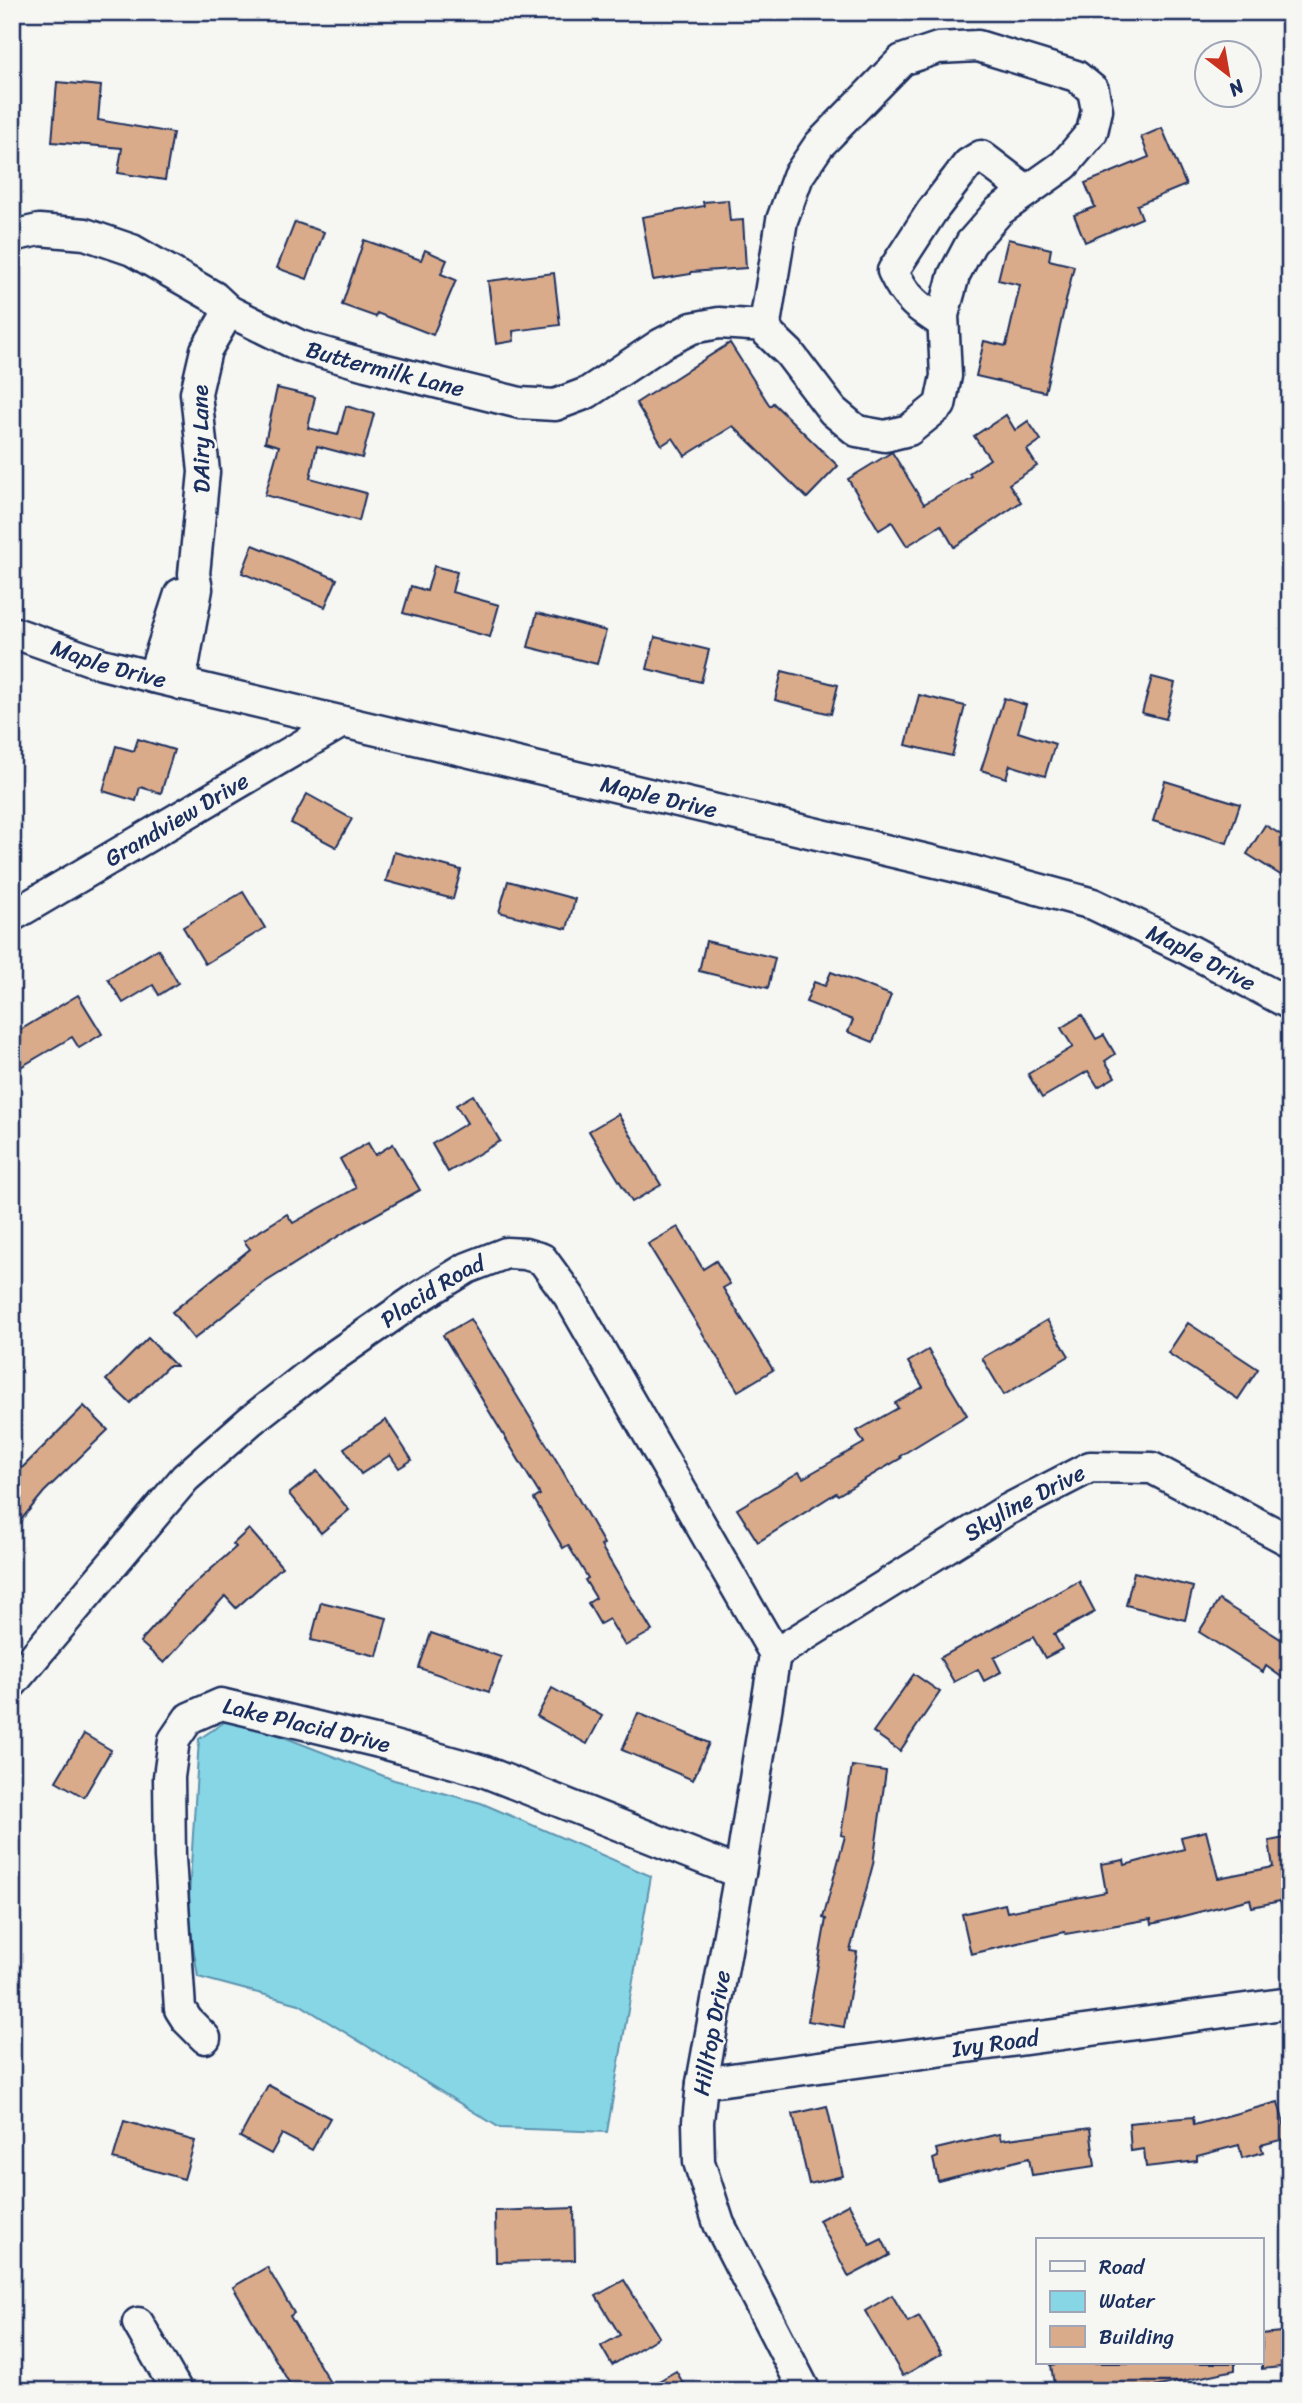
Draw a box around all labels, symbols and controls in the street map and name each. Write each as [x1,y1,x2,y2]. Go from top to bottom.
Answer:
north arrow [1194,38,1264,108]
text: N [1222,70,1251,106]
street label: Buttermilk Lane [301,328,469,409]
street label: DAiry Lane [180,385,222,493]
street label: Maple Drive [45,627,171,700]
street label: Grandview Drive [96,760,257,878]
street label: Maple Drive [596,763,722,830]
street label: Maple Drive [1139,912,1264,1003]
street label: Placid Road [371,1242,492,1339]
street label: Skyline Drive [955,1452,1093,1553]
street label: Lake Placid Drive [219,1685,395,1765]
street label: Hilltop Drive [681,1967,743,2099]
street label: Ivy Road [948,2017,1043,2069]
legend [1036,2238,1264,2364]
text: Road [1099,2248,1146,2286]
text: Water [1099,2282,1156,2320]
text: Building [1099,2318,1175,2356]

